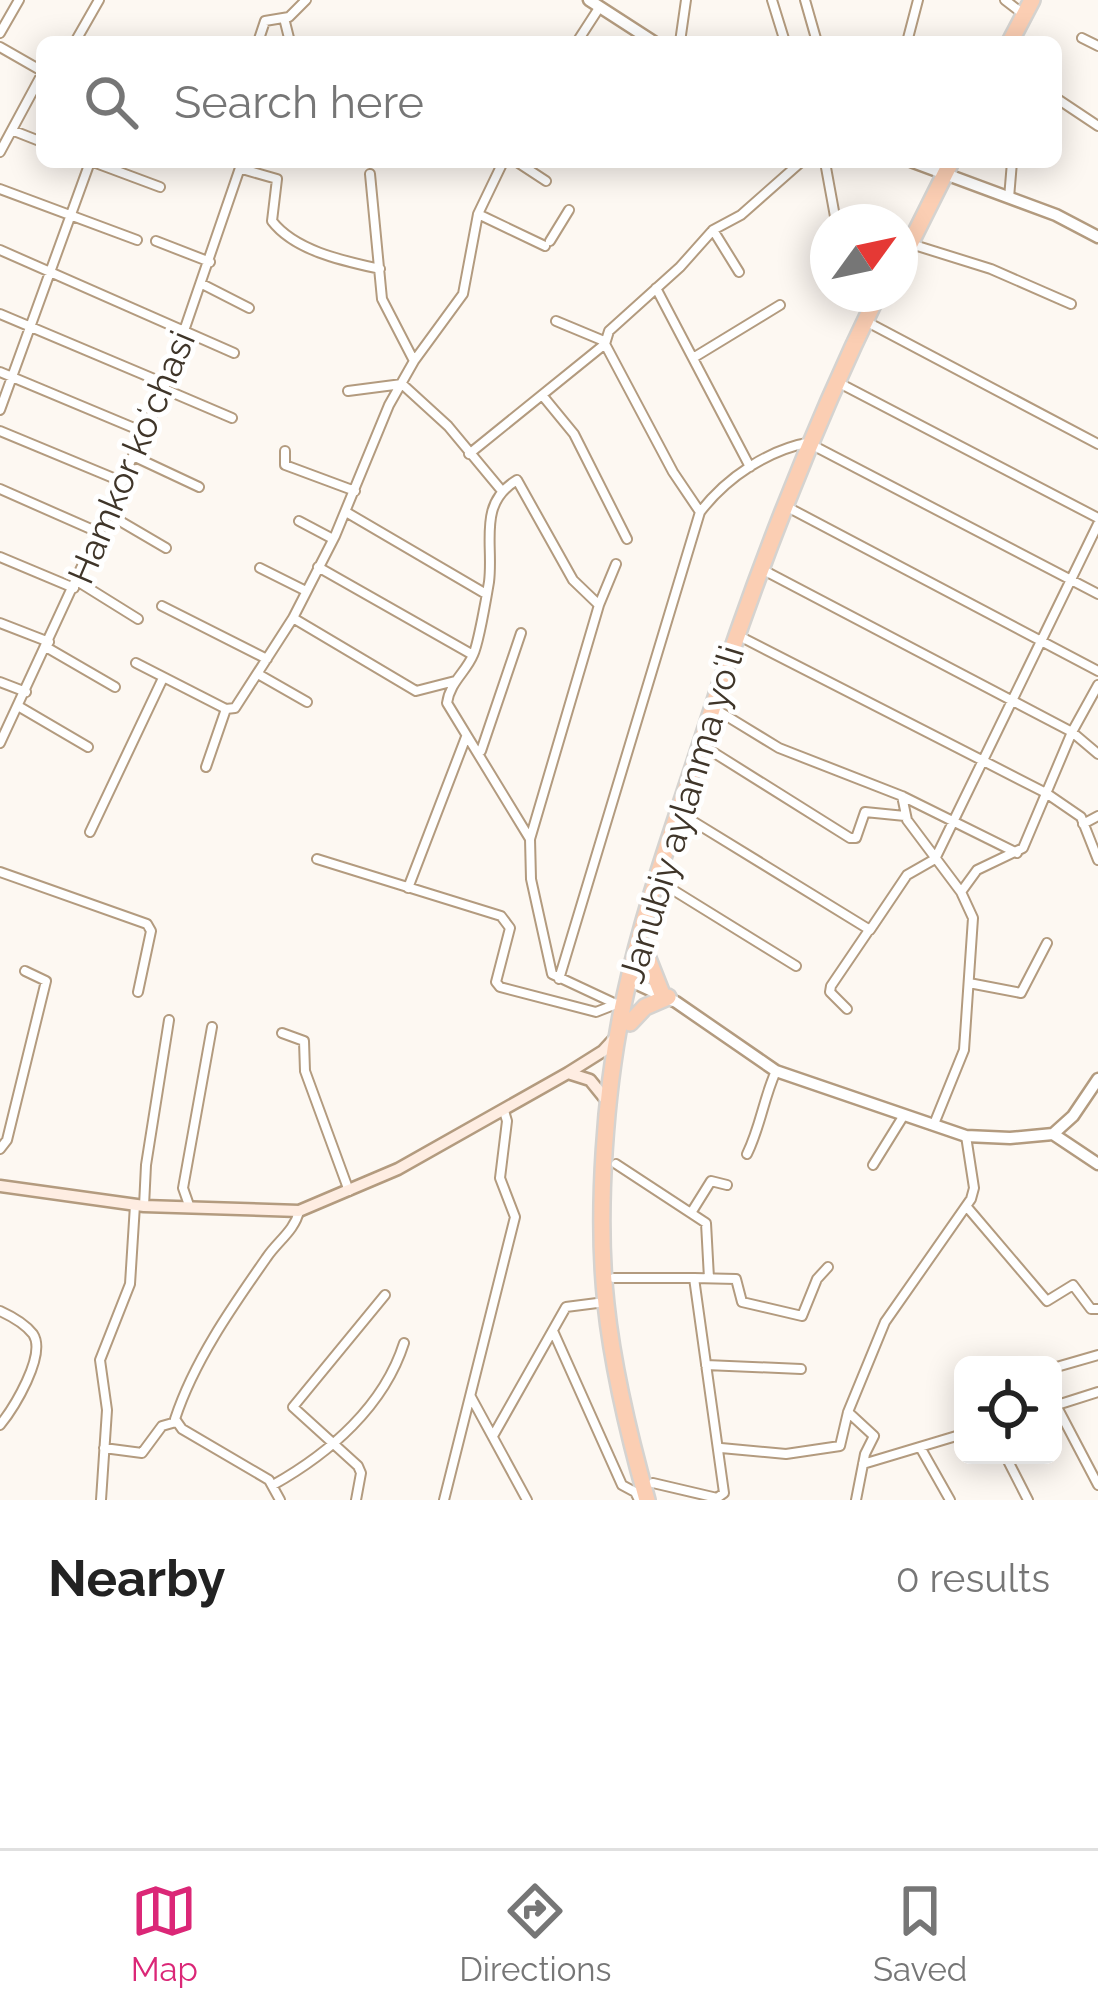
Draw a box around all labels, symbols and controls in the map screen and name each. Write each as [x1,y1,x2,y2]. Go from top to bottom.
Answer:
search box [36,36,1062,168]
icon: search [78,69,144,135]
text: Search here [174,76,424,129]
north arrow [810,204,918,312]
street label: Hamkor koʻchasi [59,324,203,590]
street label: Janubiy aylanma yoʻli [610,640,752,988]
map controls [954,1356,1062,1464]
button: locate [954,1356,1062,1464]
text: Nearby [48,1548,225,1608]
text: 0 results [896,1555,1050,1601]
tab: Map [131,1878,198,1989]
tab: Directions [459,1878,612,1989]
tab: Saved [873,1878,967,1989]

